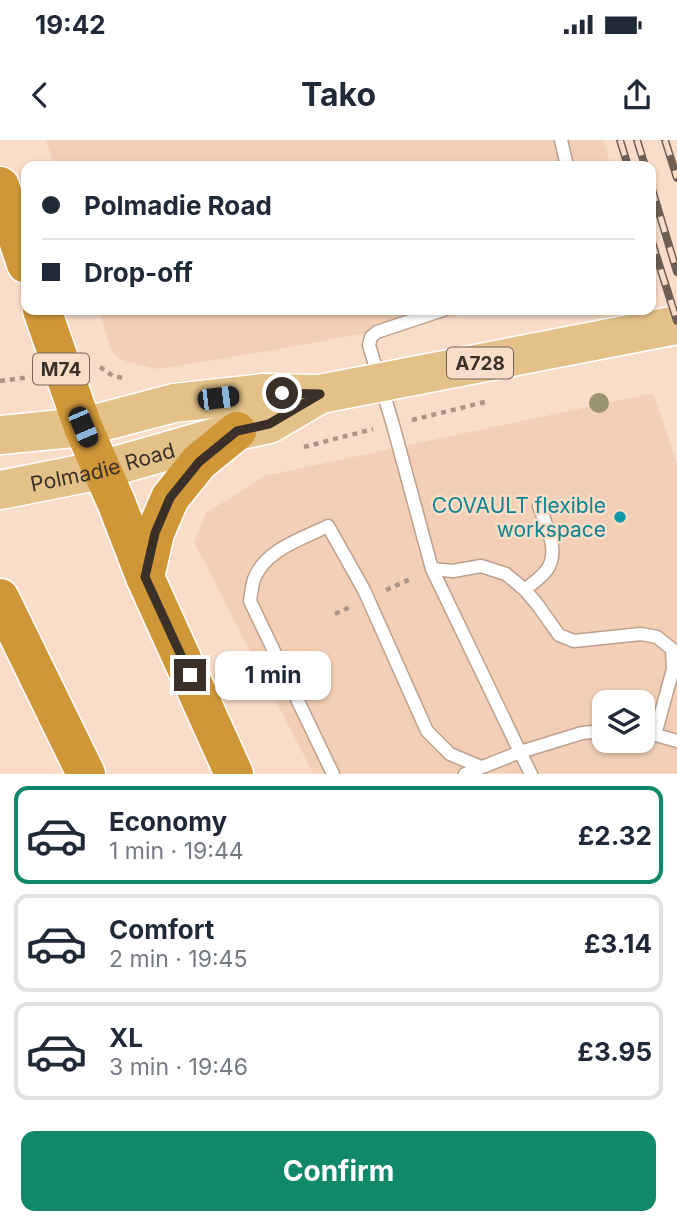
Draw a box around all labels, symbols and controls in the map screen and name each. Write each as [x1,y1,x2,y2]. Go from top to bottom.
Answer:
text: 19:42 [35,9,106,40]
text: Tako [301,75,376,114]
icon: back [21,76,59,114]
icon: share [618,76,656,114]
text: Polmadie Road [84,190,272,221]
text: Drop-off [84,257,193,288]
road number: A728 [447,348,513,378]
road number: M74 [33,354,89,384]
route start [266,377,298,409]
car [196,385,241,411]
car [66,404,101,450]
street label: Polmadie Road [28,437,178,496]
place label: COVAULT flexible workspace [432,493,606,542]
marker: COVAULT flexible workspace [612,509,628,525]
callout: 1 min [214,650,330,700]
route end [174,659,206,691]
text: 1 min [245,661,301,689]
map controls [592,690,655,753]
button: layers [592,690,655,753]
icon: car [25,804,88,867]
text: Economy [109,806,227,837]
text: £2.32 [578,820,652,851]
text: 1 min · 19:44 [109,837,244,865]
icon: car [25,912,88,975]
text: Comfort [109,914,214,945]
text: £3.14 [584,928,652,959]
text: 2 min · 19:45 [109,945,247,973]
icon: car [25,1020,88,1083]
text: XL [109,1022,143,1053]
text: £3.95 [577,1036,652,1067]
text: 3 min · 19:46 [109,1053,248,1081]
button: Confirm [21,1131,656,1211]

